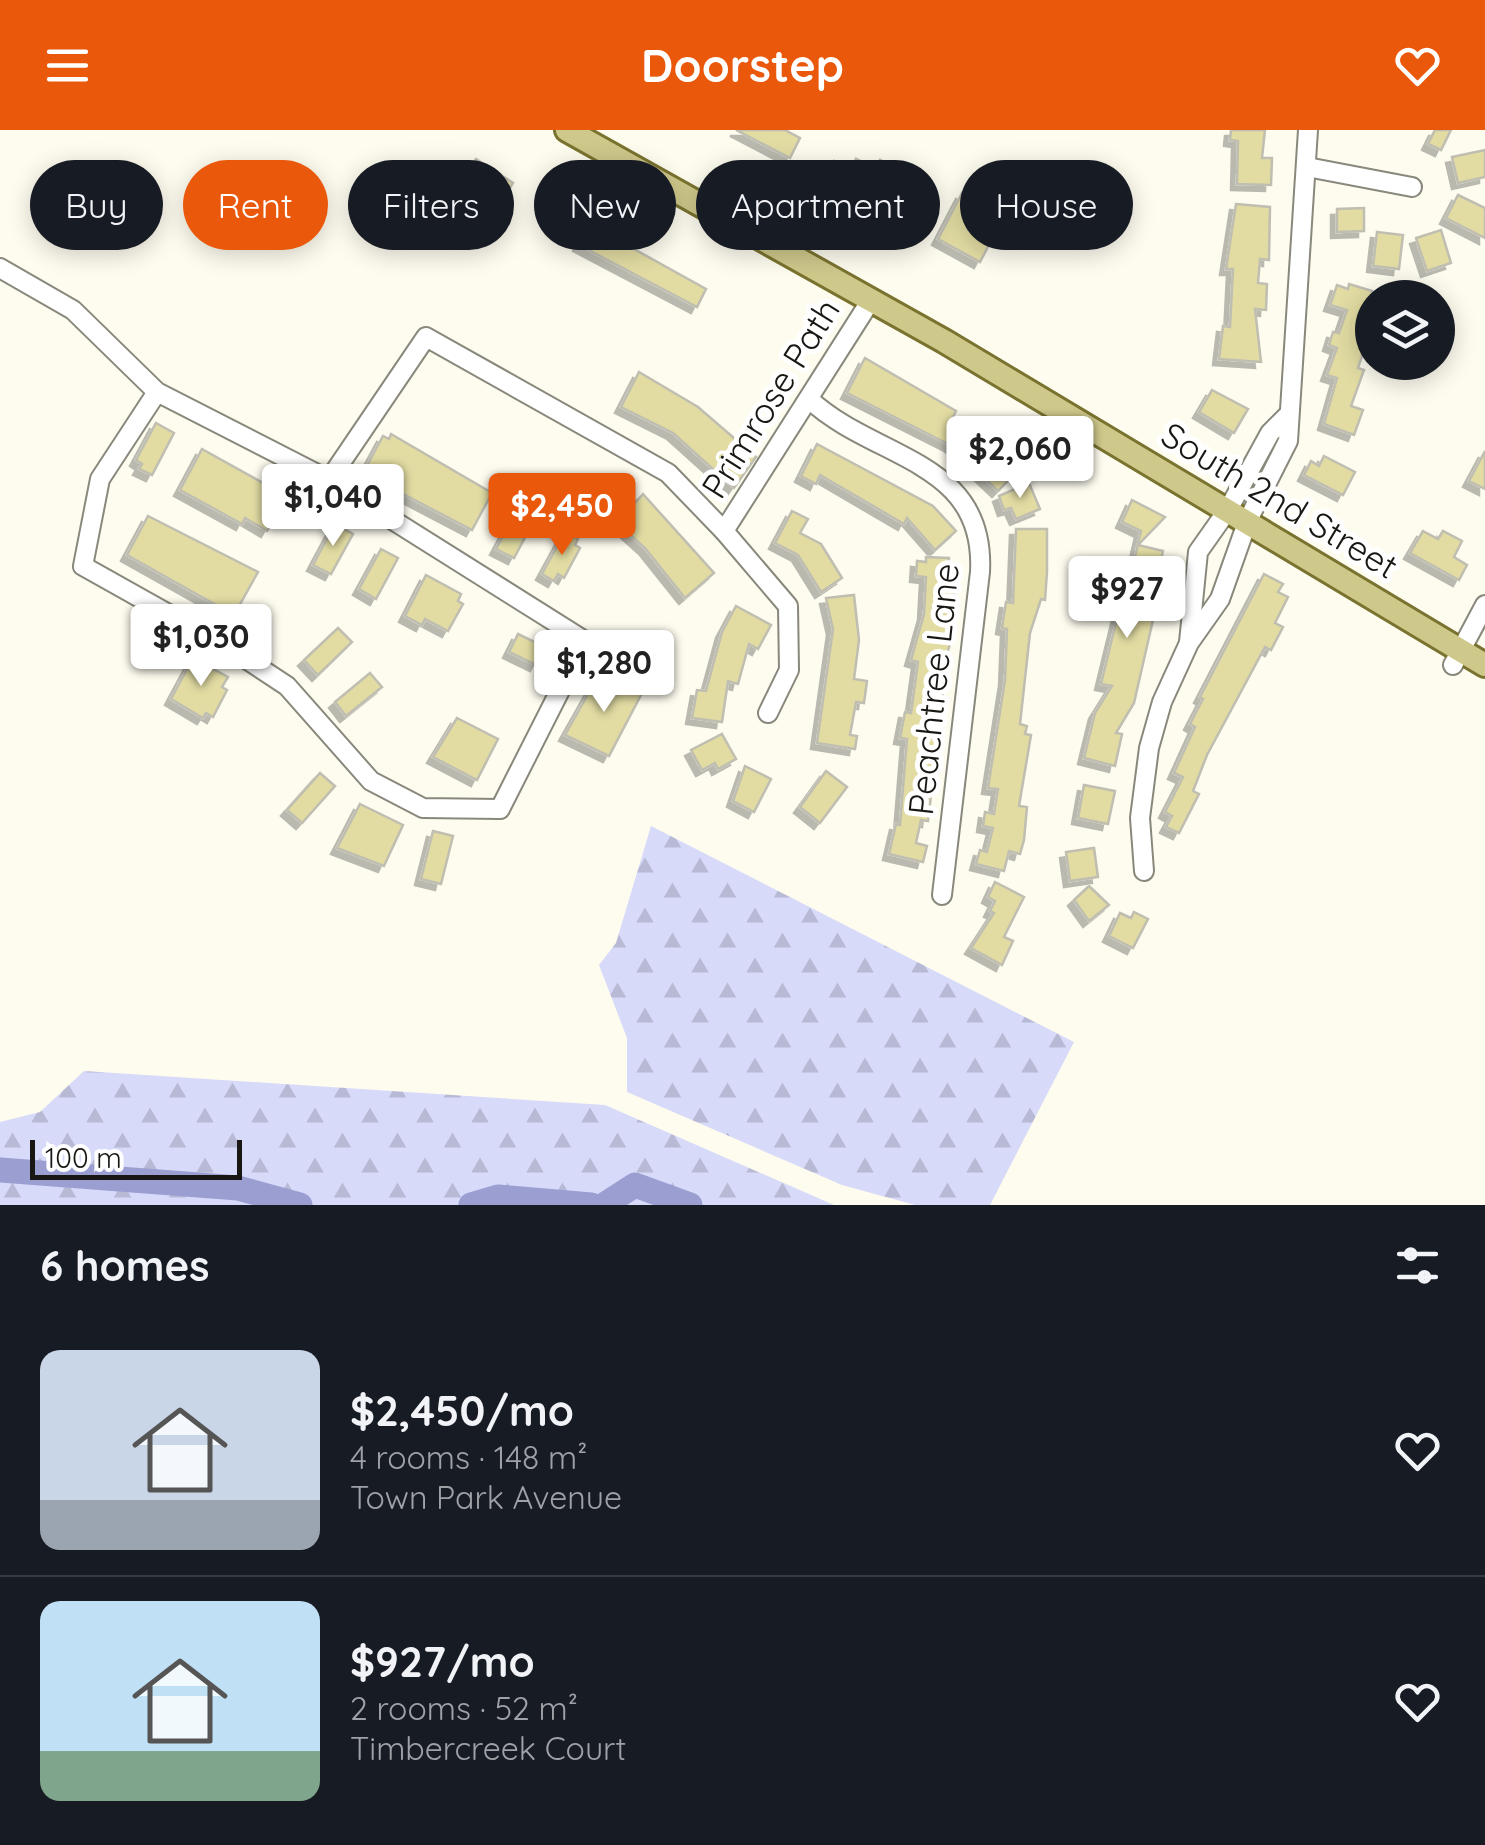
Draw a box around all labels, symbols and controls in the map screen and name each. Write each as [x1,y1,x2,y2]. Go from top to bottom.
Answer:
text: Doorstep [641,37,844,93]
icon: menu [40,38,95,93]
icon: heart [1390,38,1445,93]
chip: Buy [30,160,163,250]
chip: Rent [183,160,328,250]
chip: Filters [348,160,514,250]
chip: New [534,160,676,250]
chip: Apartment [696,160,940,250]
chip: House [960,160,1133,250]
map controls [1355,280,1455,380]
button: layers [1355,280,1455,380]
street label: Primrose Path [691,290,849,506]
street label: South 2nd Street [1154,412,1406,588]
pin: $2,060 [939,416,1101,501]
text: $2,060 [968,428,1072,468]
pin: $1,040 [252,464,414,549]
pin: $2,450 [481,473,643,558]
text: $1,040 [284,476,382,516]
text: $2,450 [510,485,614,525]
pin: $927 [1068,556,1186,641]
street label: Peachtree Lane [898,561,968,817]
text: $927 [1090,568,1164,608]
pin: $1,030 [120,604,282,689]
text: $1,030 [153,616,249,656]
pin: $1,280 [523,630,685,715]
text: $1,280 [556,642,652,682]
scale bar [30,1135,242,1180]
text: 100 m [45,1140,122,1175]
icon: filters [1390,1238,1445,1293]
text: 6 homes [40,1239,210,1292]
text: $2,450/mo [350,1384,574,1437]
icon: home [120,1390,240,1510]
icon: heart [1390,1423,1445,1478]
text: 4 rooms · 148 m² [350,1437,587,1477]
text: Town Park Avenue [350,1477,622,1517]
text: $927/mo [350,1635,535,1688]
icon: home [120,1641,240,1761]
icon: heart [1390,1674,1445,1729]
text: 2 rooms · 52 m² [350,1688,578,1728]
text: Timbercreek Court [350,1728,626,1768]

